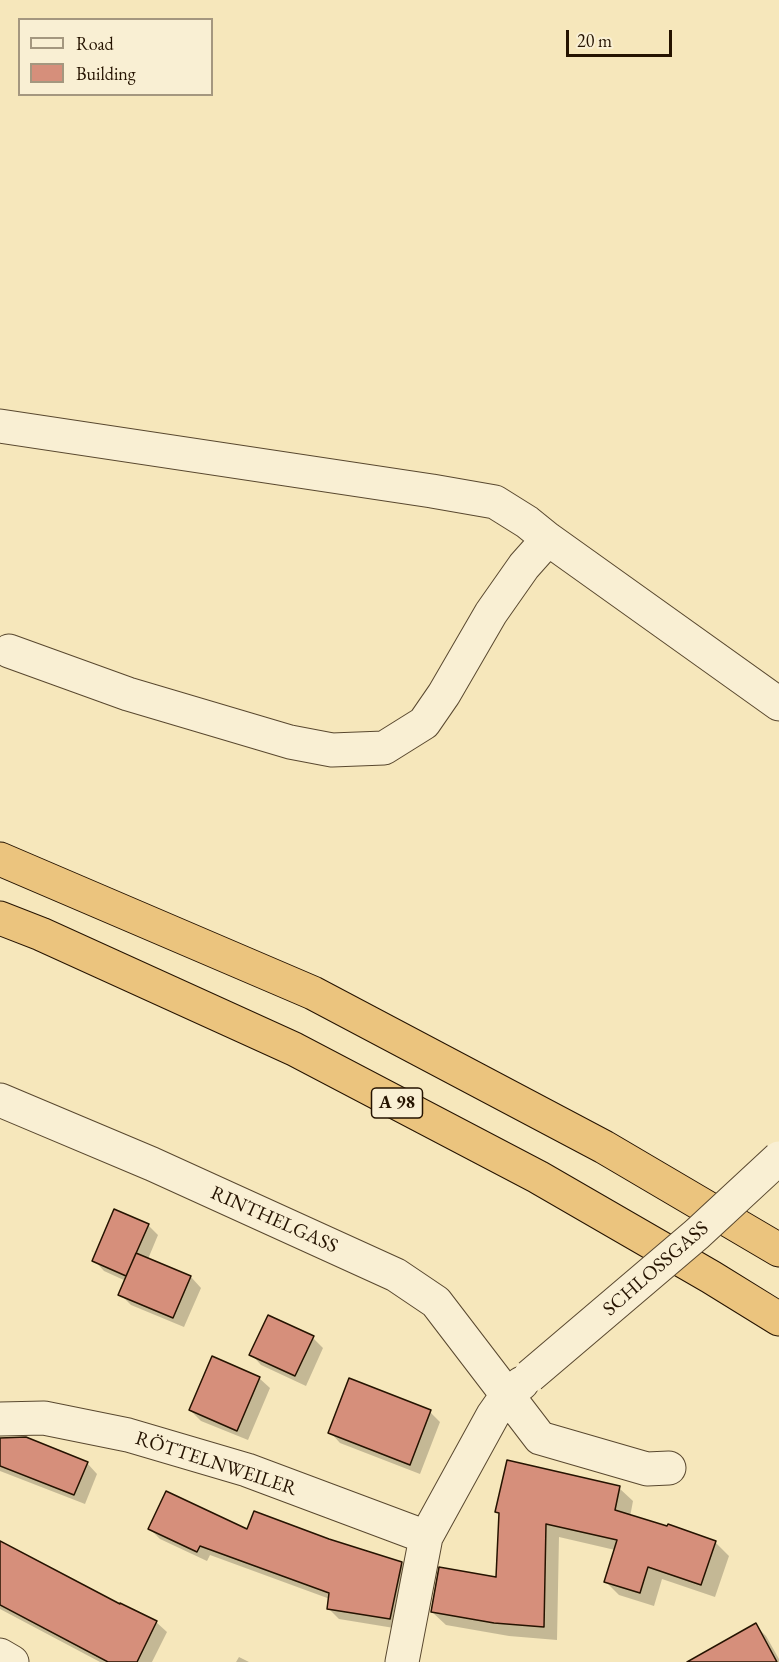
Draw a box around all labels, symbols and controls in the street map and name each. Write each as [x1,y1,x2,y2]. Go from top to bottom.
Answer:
legend [18,18,213,96]
scale bar [569,18,676,56]
text: 20 m [577,29,612,52]
text: Road [76,32,114,55]
text: Building [76,62,136,85]
road number: A 98 [372,1088,422,1118]
street label: RINTHELGASS [207,1181,341,1259]
street label: SCHLOSSGASS [598,1217,714,1321]
street label: RÖTTELNWEILER [132,1427,300,1501]

